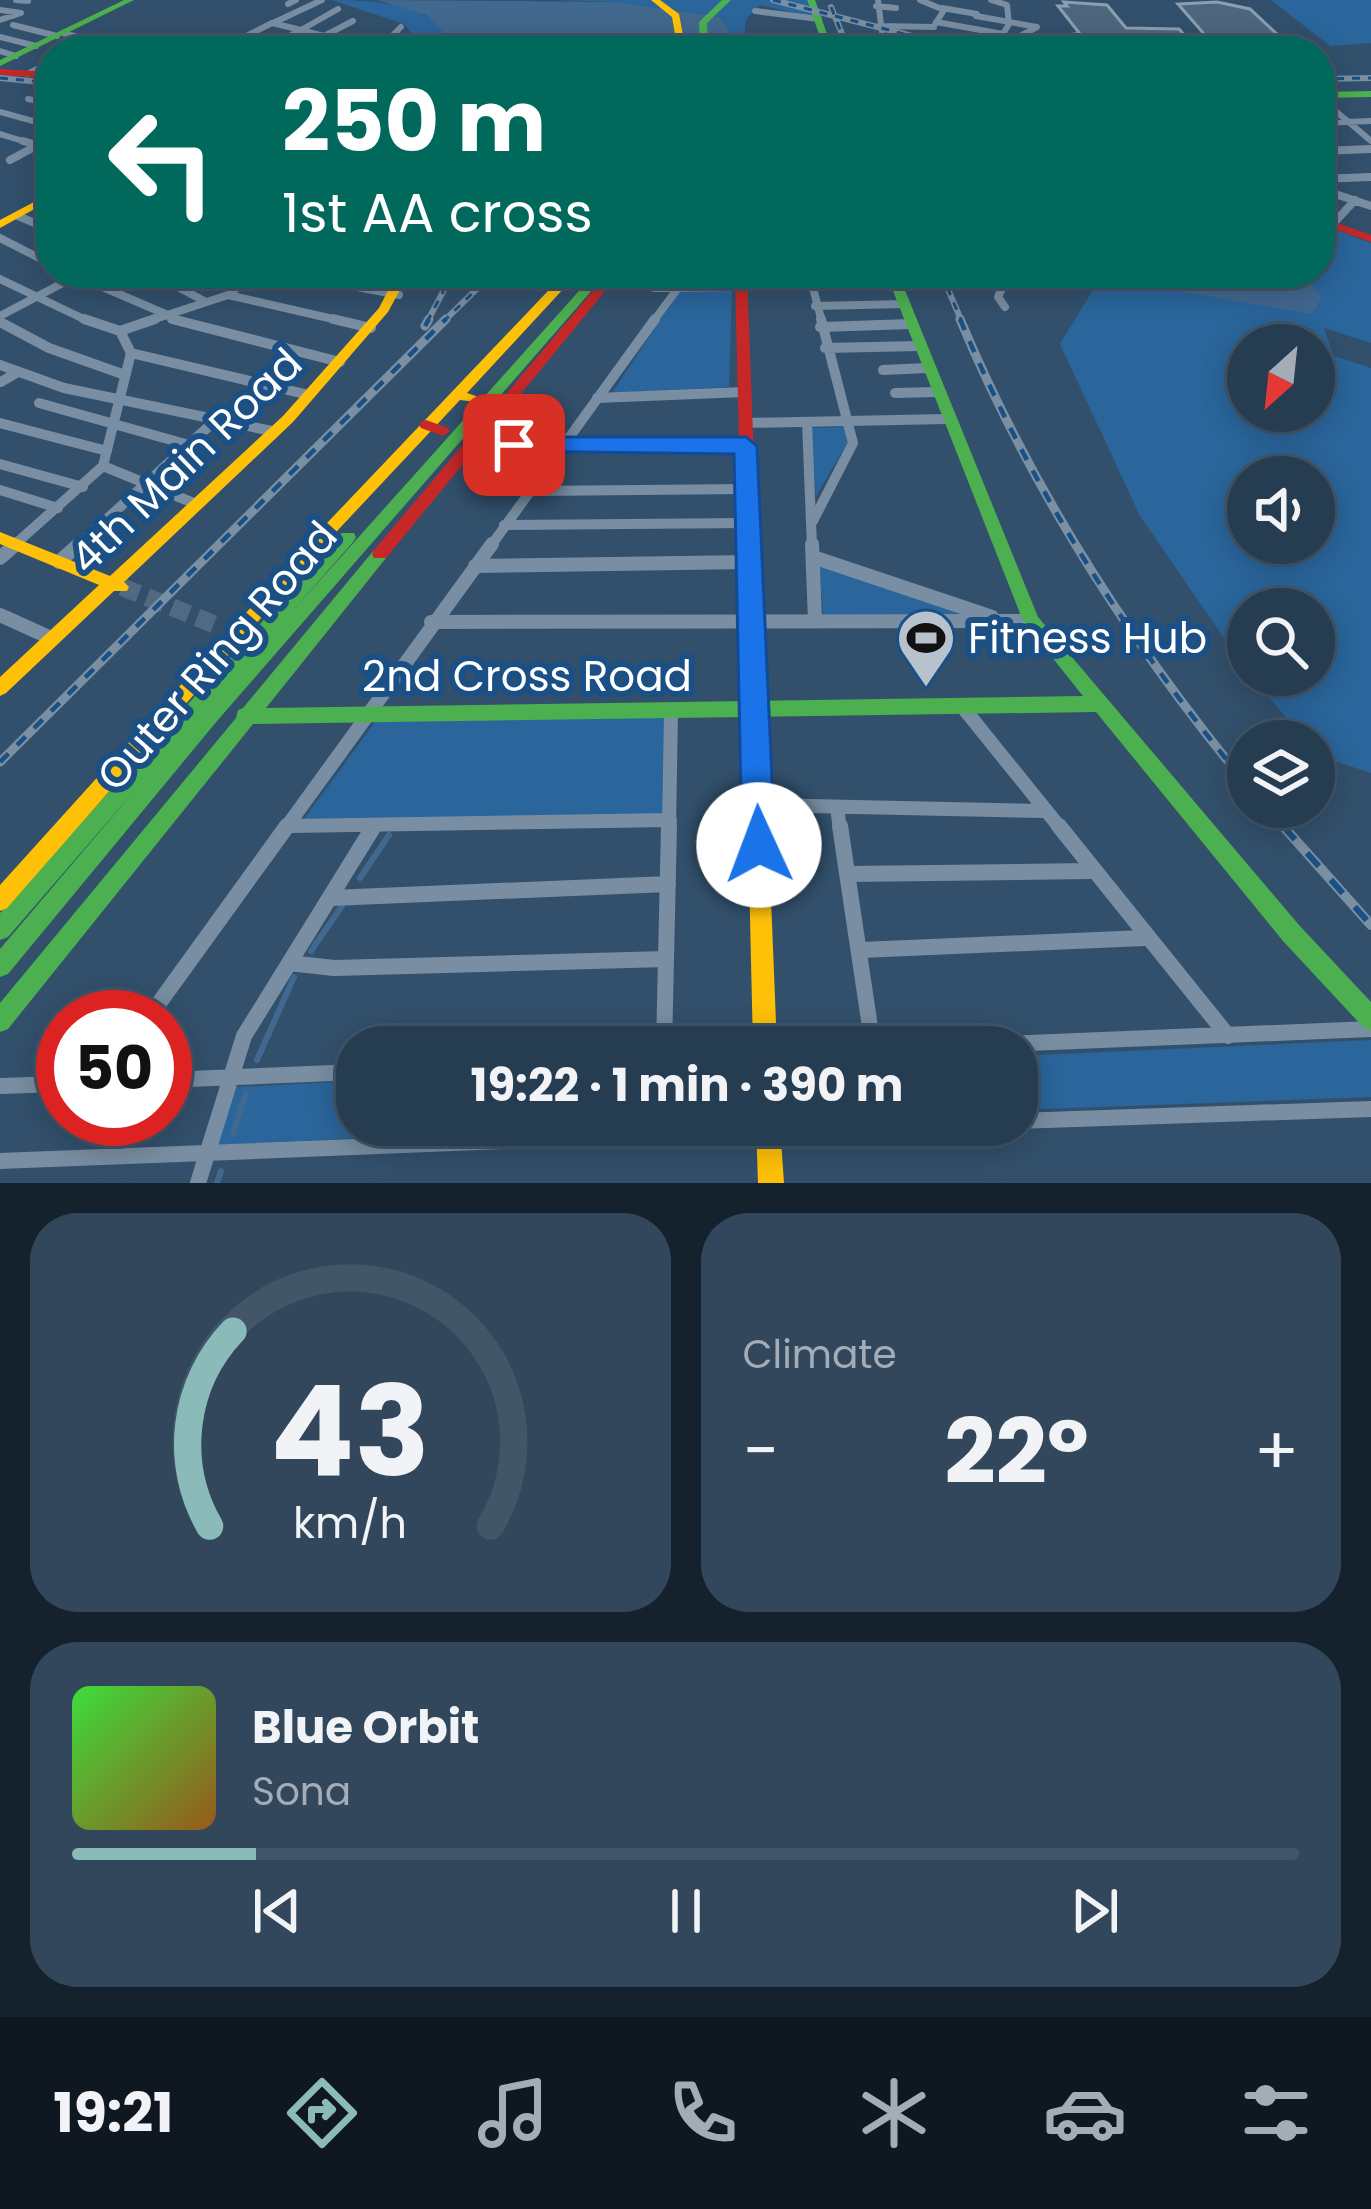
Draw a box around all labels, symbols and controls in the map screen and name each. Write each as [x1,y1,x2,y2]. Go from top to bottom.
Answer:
text: 250 m [282,63,546,180]
icon: left [84,84,240,240]
text: 1st AA cross [282,175,593,251]
north arrow [1227,324,1335,432]
map controls [1227,324,1335,828]
street label: 4th Main Road [57,335,315,587]
pin [463,394,565,496]
icon: arrive [481,412,547,478]
button: sound [1227,456,1335,564]
street label: Outer Ring Road [83,508,351,804]
button: search [1227,588,1335,696]
sports icon: Fitness Hub [895,607,957,689]
place label: Fitness Hub [968,609,1207,668]
street label: 2nd Cross Road [362,647,692,706]
button: layers [1227,720,1335,828]
position arrow [696,782,822,908]
speed limit sign: 50 [36,990,192,1146]
text: 19:22 · 1 min · 390 m [471,1054,904,1117]
text: Climate [743,1327,897,1382]
text: 43 [270,1344,430,1519]
text: 22° [944,1388,1089,1515]
text: − [743,1405,779,1497]
text: + [1254,1405,1299,1497]
text: km/h [293,1492,407,1552]
text: Blue Orbit [252,1696,479,1759]
text: Sona [252,1764,351,1819]
icon: previous [244,1878,310,1944]
icon: pause [653,1878,719,1944]
icon: next [1062,1878,1128,1944]
icon: directions [280,2071,364,2155]
icon: music [471,2071,555,2155]
icon: phone [661,2071,745,2155]
icon: climate [852,2071,936,2155]
icon: car [1043,2071,1127,2155]
icon: filters [1234,2071,1318,2155]
text: 19:21 [53,2075,173,2151]

